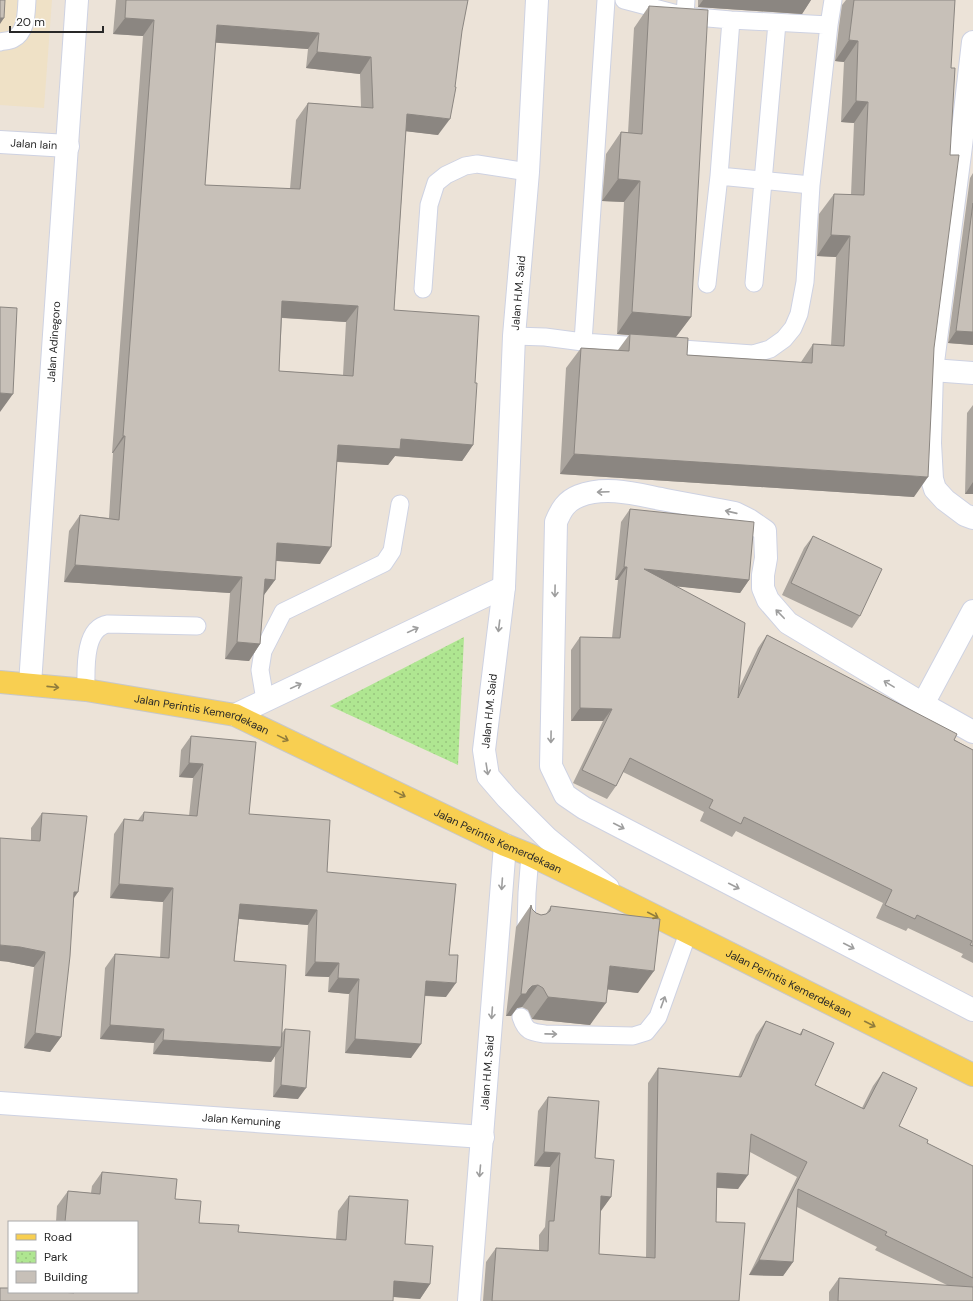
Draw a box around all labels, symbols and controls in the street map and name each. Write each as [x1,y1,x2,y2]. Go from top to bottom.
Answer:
scale bar [10,8,103,34]
text: 20 m [16,14,45,30]
street label: Jalan Iain [10,136,58,152]
street label: Jalan H.M. Said [508,255,528,331]
street label: Jalan Adinegoro [44,301,63,383]
one-way arrow [597,488,610,495]
one-way arrow [725,508,738,516]
one-way arrow [551,584,558,597]
one-way arrow [775,609,785,619]
one-way arrow [495,619,503,632]
one-way arrow [407,626,419,633]
street label: Jalan H.M. Said [478,673,500,749]
one-way arrow [883,679,895,687]
one-way arrow [289,682,301,689]
one-way arrow [46,683,59,690]
street label: Jalan Perintis Kemerdekaan [133,691,271,737]
one-way arrow [547,730,555,743]
one-way arrow [277,735,289,742]
one-way arrow [483,762,491,775]
one-way arrow [394,791,406,798]
street label: Jalan Perintis Kemerdekaan [432,805,564,876]
one-way arrow [612,823,624,830]
one-way arrow [499,877,506,890]
one-way arrow [728,883,740,890]
one-way arrow [647,912,659,919]
one-way arrow [843,942,855,950]
street label: Jalan Perintis Kemerdekaan [724,946,854,1020]
one-way arrow [660,995,667,1008]
one-way arrow [489,1006,496,1019]
one-way arrow [863,1021,875,1028]
one-way arrow [544,1030,557,1038]
street label: Jalan H.M. Said [477,1035,497,1111]
street label: Jalan Kemuning [201,1110,281,1130]
one-way arrow [476,1164,483,1177]
legend [8,1221,138,1293]
text: Road [44,1229,72,1245]
text: Park [44,1249,68,1265]
text: Building [44,1269,88,1285]

